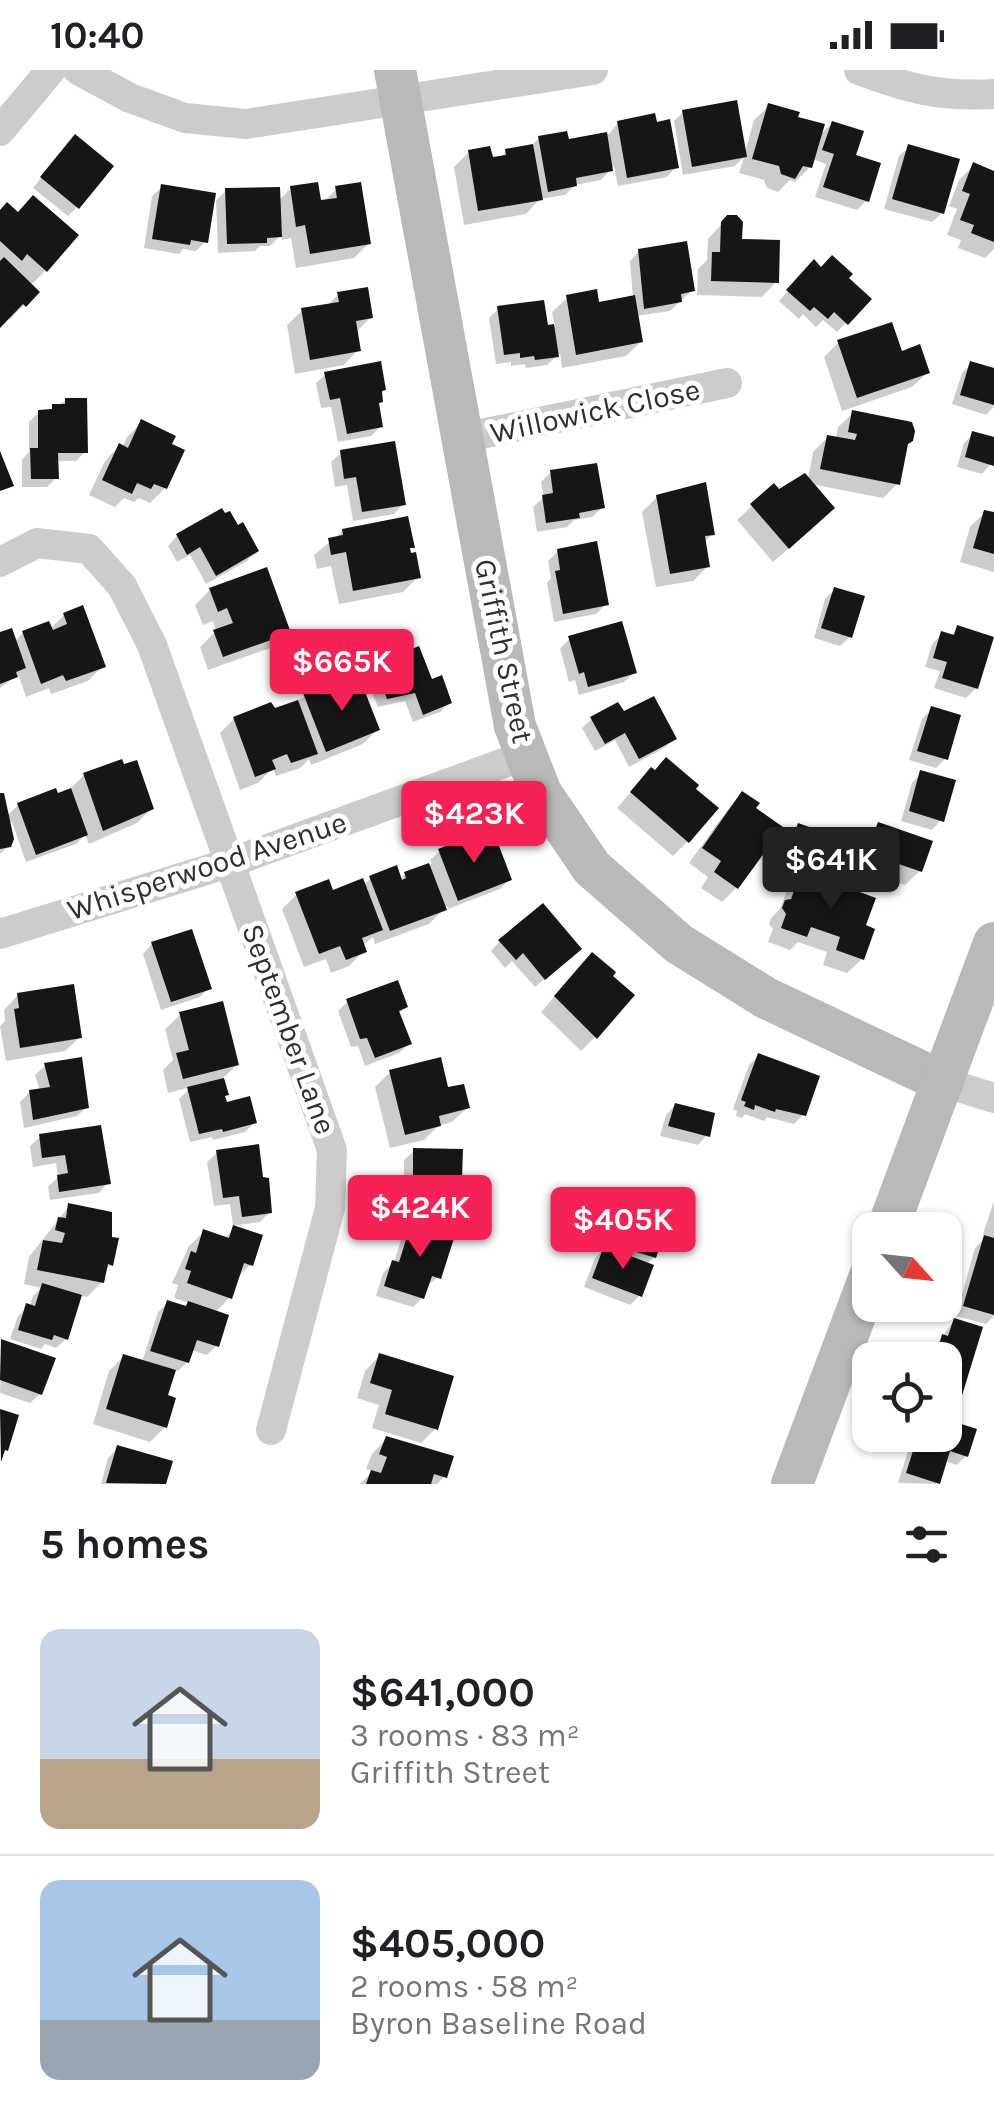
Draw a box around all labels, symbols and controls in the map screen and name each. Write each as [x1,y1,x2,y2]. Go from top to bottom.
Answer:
text: 10:40 [50,13,144,58]
street label: Willowick Close [487,371,703,451]
street label: Griffith Street [467,556,541,746]
pin: $665K [272,629,412,714]
text: $665K [292,643,392,680]
pin: $423K [404,781,544,866]
text: $423K [423,795,525,832]
street label: Whisperwood Avenue [63,804,351,928]
pin: $641K [761,827,901,912]
text: $641K [785,841,877,878]
street label: September Lane [234,919,344,1139]
pin: $424K [350,1175,490,1260]
pin: $405K [553,1187,693,1272]
text: $424K [370,1189,470,1226]
text: $405K [573,1201,673,1238]
north arrow [852,1212,962,1322]
map controls [852,1212,962,1452]
button: locate [852,1342,962,1452]
icon: filters [899,1517,954,1572]
text: 5 homes [40,1519,209,1569]
text: $641,000 [350,1667,535,1717]
icon: home [120,1669,240,1789]
text: 3 rooms · 83 m² [350,1717,580,1754]
text: Griffith Street [350,1754,550,1791]
text: $405,000 [350,1918,545,1968]
icon: home [120,1920,240,2040]
text: 2 rooms · 58 m² [350,1968,578,2005]
text: Byron Baseline Road [350,2005,647,2042]

